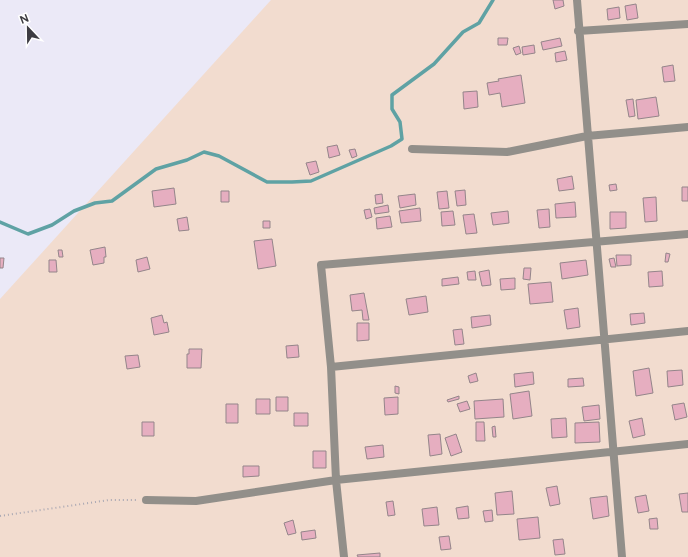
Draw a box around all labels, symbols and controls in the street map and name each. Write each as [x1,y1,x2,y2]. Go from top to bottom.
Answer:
north arrow [8,8,48,48]
text: N [18,12,31,27]

